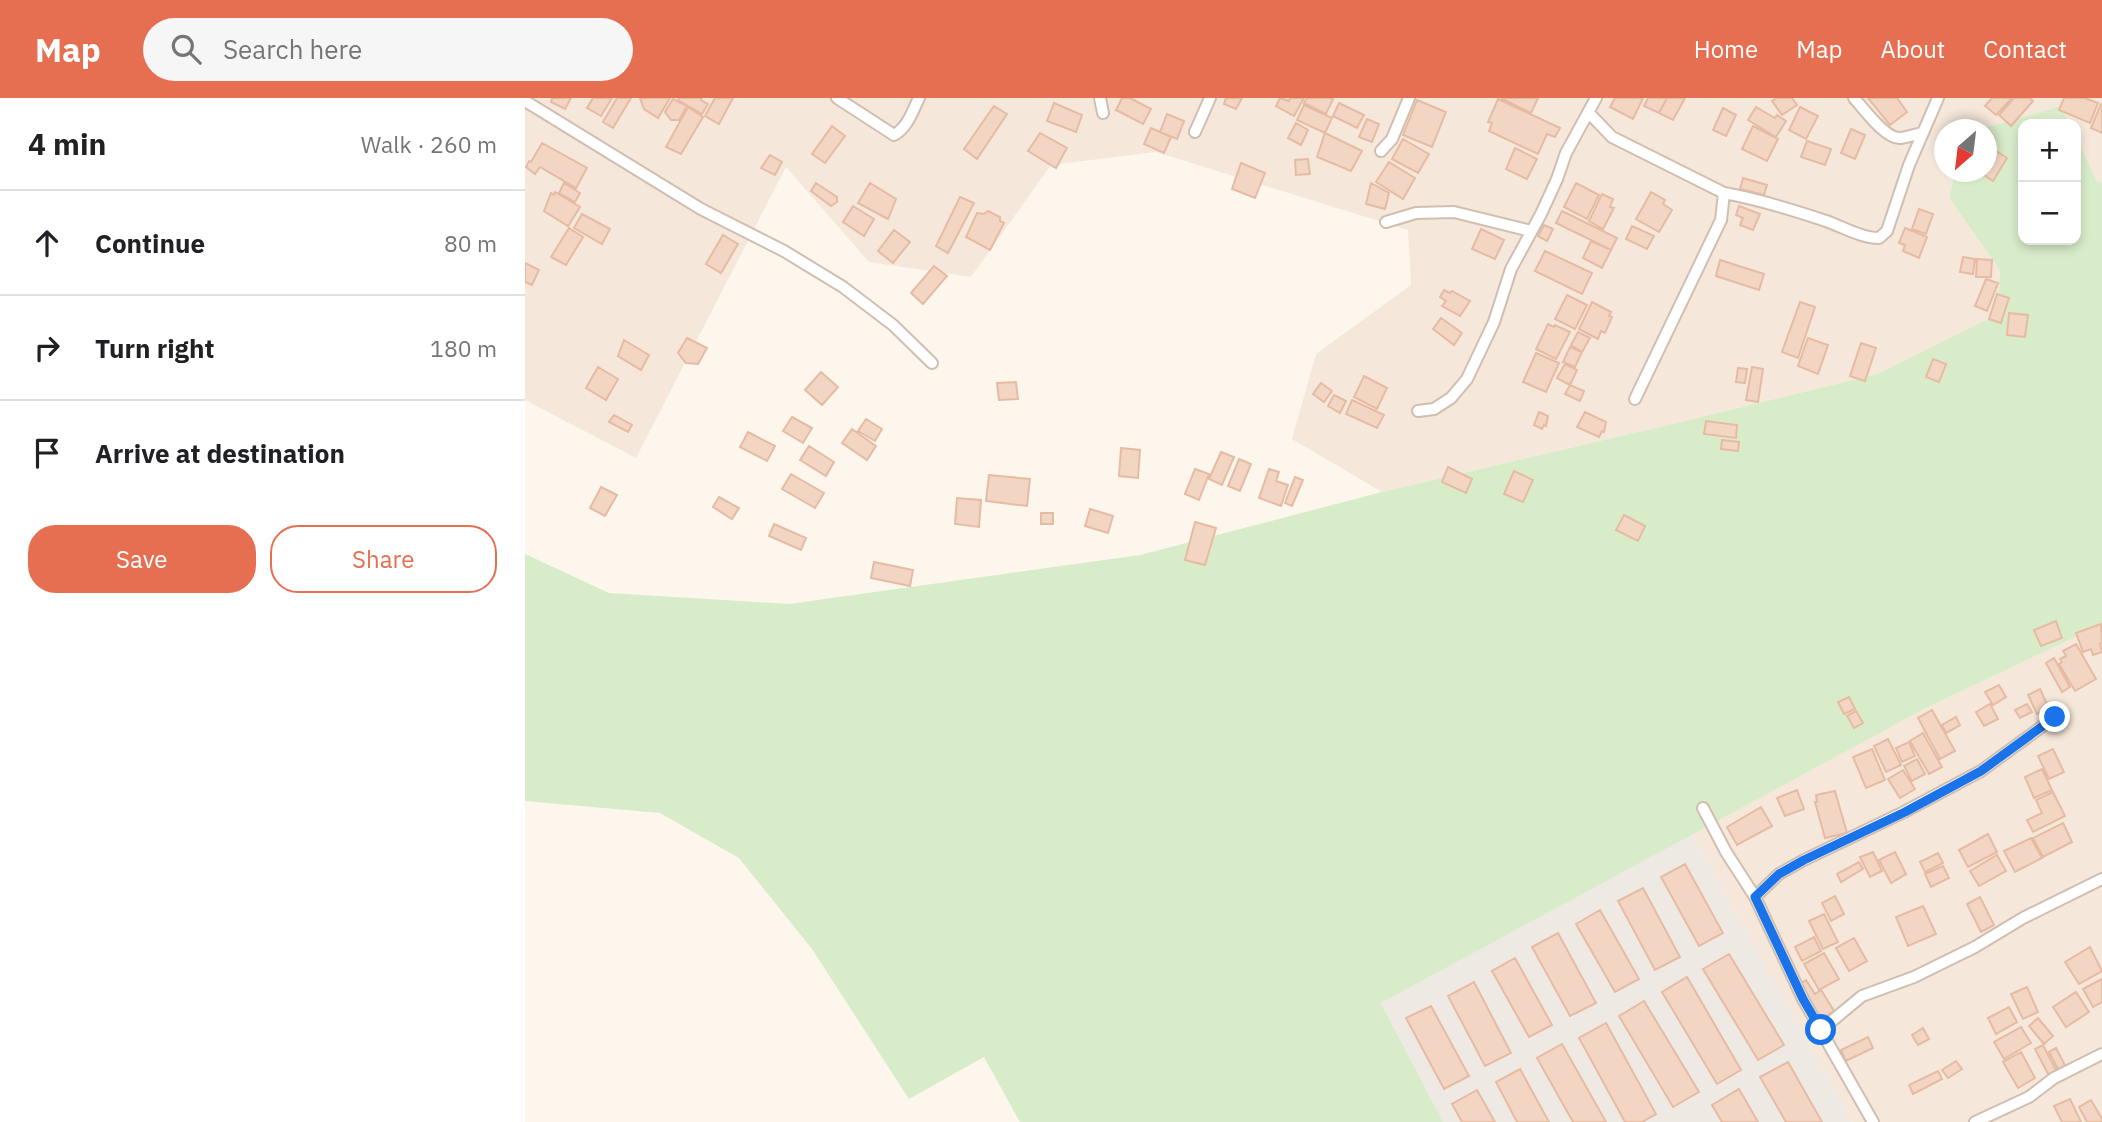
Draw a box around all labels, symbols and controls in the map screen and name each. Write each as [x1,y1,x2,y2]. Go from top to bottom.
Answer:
search box [143,18,633,81]
text: Map [35,28,101,71]
icon: search [167,30,205,68]
text: Search here [223,32,362,66]
text: Home [1694,33,1758,65]
text: Map [1796,33,1842,65]
text: About [1880,33,1945,65]
text: Contact [1983,33,2067,65]
north arrow [1934,119,1997,182]
map controls [2018,119,2081,245]
button: + [2018,119,2081,182]
text: 4 min [28,124,106,163]
text: Walk · 260 m [361,129,497,159]
button: − [2018,182,2081,245]
icon: ahead [28,224,66,262]
text: Continue [95,226,205,260]
text: 80 m [444,228,497,258]
icon: right [28,329,66,367]
text: Turn right [95,331,214,365]
text: 180 m [430,333,497,363]
icon: arrive [28,434,66,472]
text: Arrive at destination [95,436,345,470]
button: Save [28,525,256,593]
button: Share [270,525,497,593]
route end [2039,701,2070,732]
route start [1805,1014,1836,1045]

